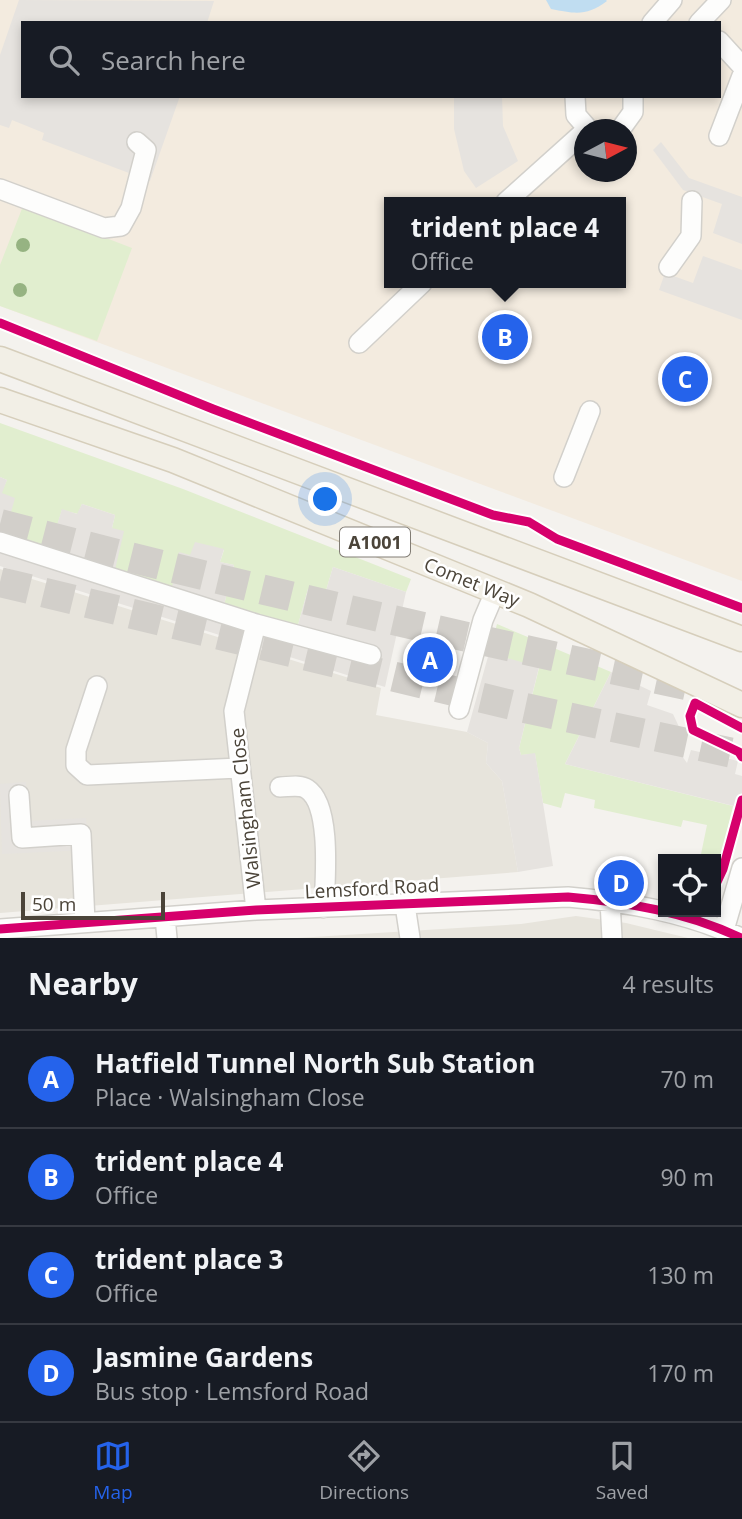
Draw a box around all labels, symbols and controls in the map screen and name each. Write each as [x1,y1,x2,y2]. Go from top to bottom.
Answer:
search box [21,21,721,98]
icon: search [45,41,83,79]
text: Search here [101,42,246,78]
north arrow [574,119,637,182]
popup [384,197,626,288]
text: trident place 4 [411,209,599,245]
text: Office [411,245,474,277]
pin: B [482,311,528,363]
pin: C [662,353,708,405]
your location [308,482,342,516]
road number: A1001 [340,528,410,556]
street label: Comet Way [420,551,524,613]
pin: A [407,634,453,686]
street label: Walsingham Close [224,726,266,890]
map controls [658,854,721,917]
button: locate [658,854,721,917]
pin: D [598,857,644,909]
street label: Lemsford Road [304,871,440,905]
scale bar [21,889,164,921]
text: 50 m [32,891,76,917]
text: Nearby [28,963,138,1004]
text: 4 results [623,968,714,1000]
text: Hatfield Tunnel North Sub Station [95,1045,535,1081]
text: A [43,1063,59,1095]
text: 70 m [660,1063,714,1095]
text: Place · Walsingham Close [95,1081,365,1113]
text: trident place 4 [95,1143,283,1179]
text: B [43,1161,59,1193]
text: 90 m [660,1161,714,1193]
text: Office [95,1179,158,1211]
text: trident place 3 [95,1241,283,1277]
text: C [44,1259,58,1291]
text: 130 m [647,1259,714,1291]
text: Office [95,1277,158,1309]
text: Jasmine Gardens [95,1339,313,1375]
text: D [42,1357,60,1389]
text: 170 m [647,1357,714,1389]
text: Bus stop · Lemsford Road [95,1375,369,1407]
tab: Map [93,1437,133,1505]
tab: Directions [319,1437,409,1505]
tab: Saved [596,1437,649,1505]

